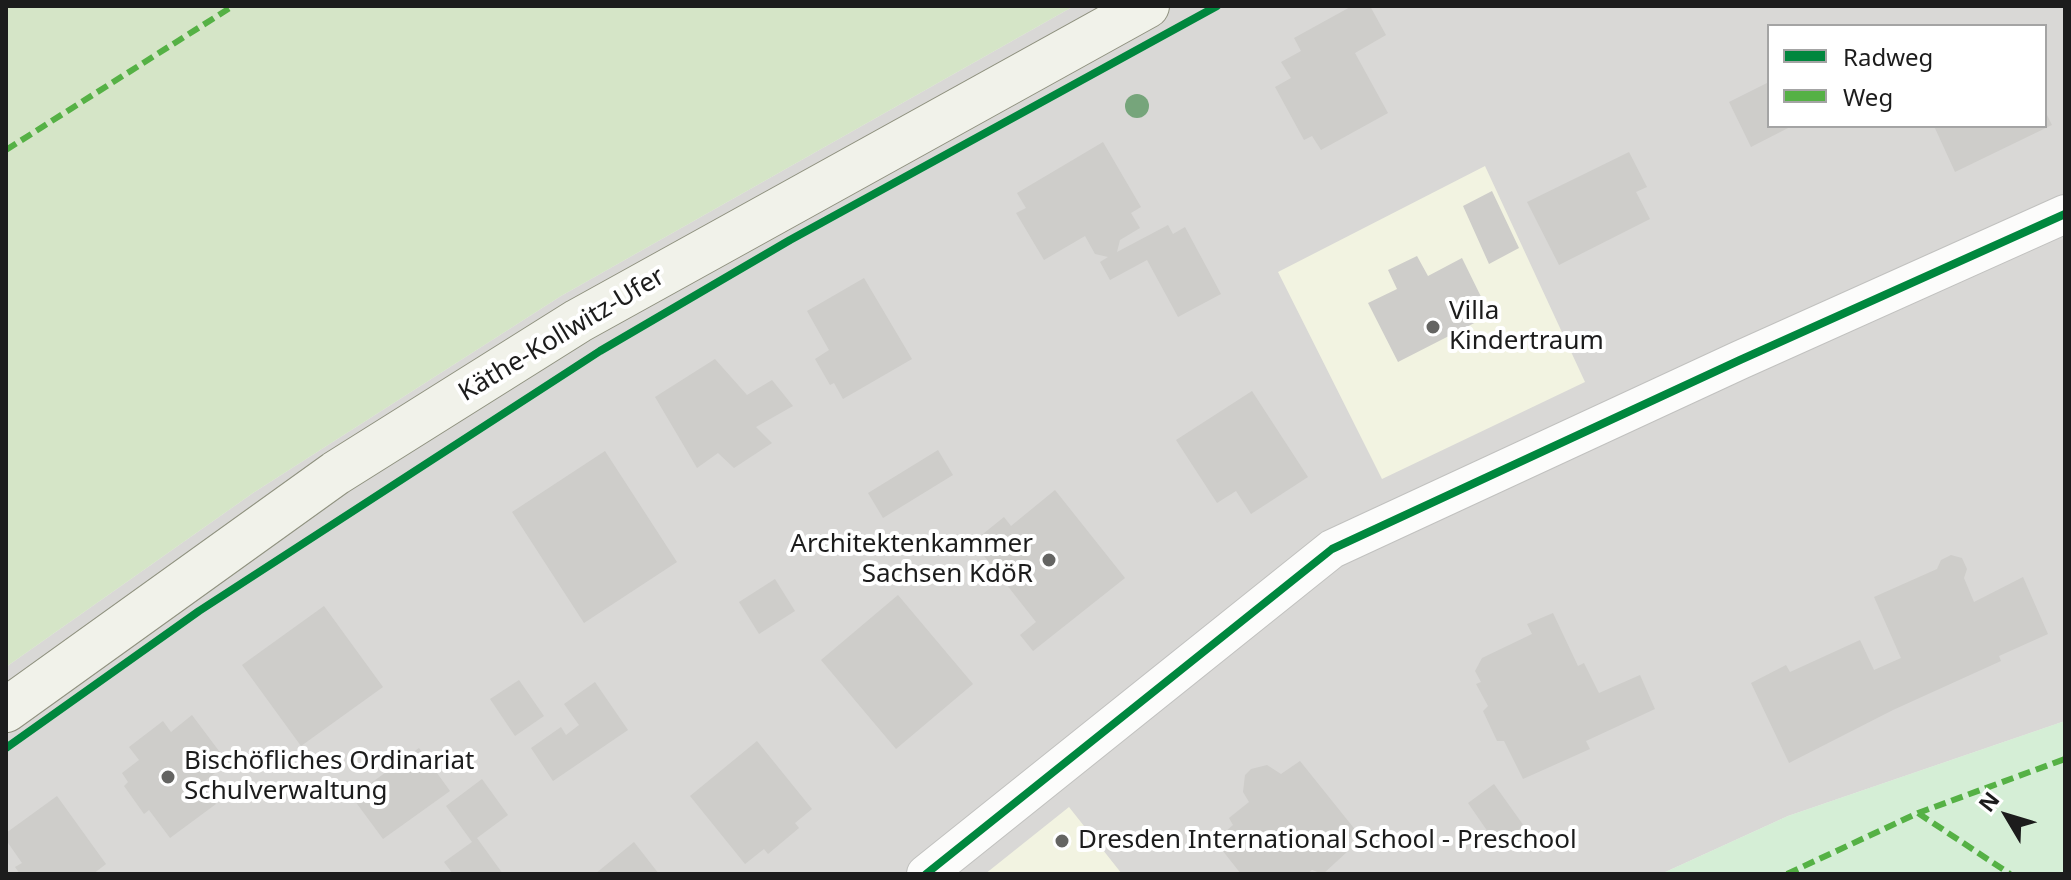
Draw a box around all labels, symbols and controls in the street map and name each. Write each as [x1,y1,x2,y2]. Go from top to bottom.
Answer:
legend [1767,24,2047,128]
text: Radweg [1843,40,1933,73]
text: Weg [1843,80,1893,113]
street label: Käthe-Kollwitz-Ufer [453,261,671,409]
place label: Villa Kindertraum [1449,296,1604,358]
marker: Villa Kindertraum [1424,318,1442,336]
place label: Architektenkammer Sachsen KdöR [790,529,1033,590]
marker: Architektenkammer Sachsen KdöR [1040,551,1058,569]
place label: Bischöfliches Ordinariat Schulverwaltung [184,746,474,808]
marker: Bischöfliches Ordinariat Schulverwaltung [159,768,177,786]
north arrow [1967,776,2047,856]
text: N [1971,785,2005,818]
place label: Dresden International School - Preschool [1078,825,1577,857]
marker: Dresden International School - Preschool [1053,832,1071,850]

